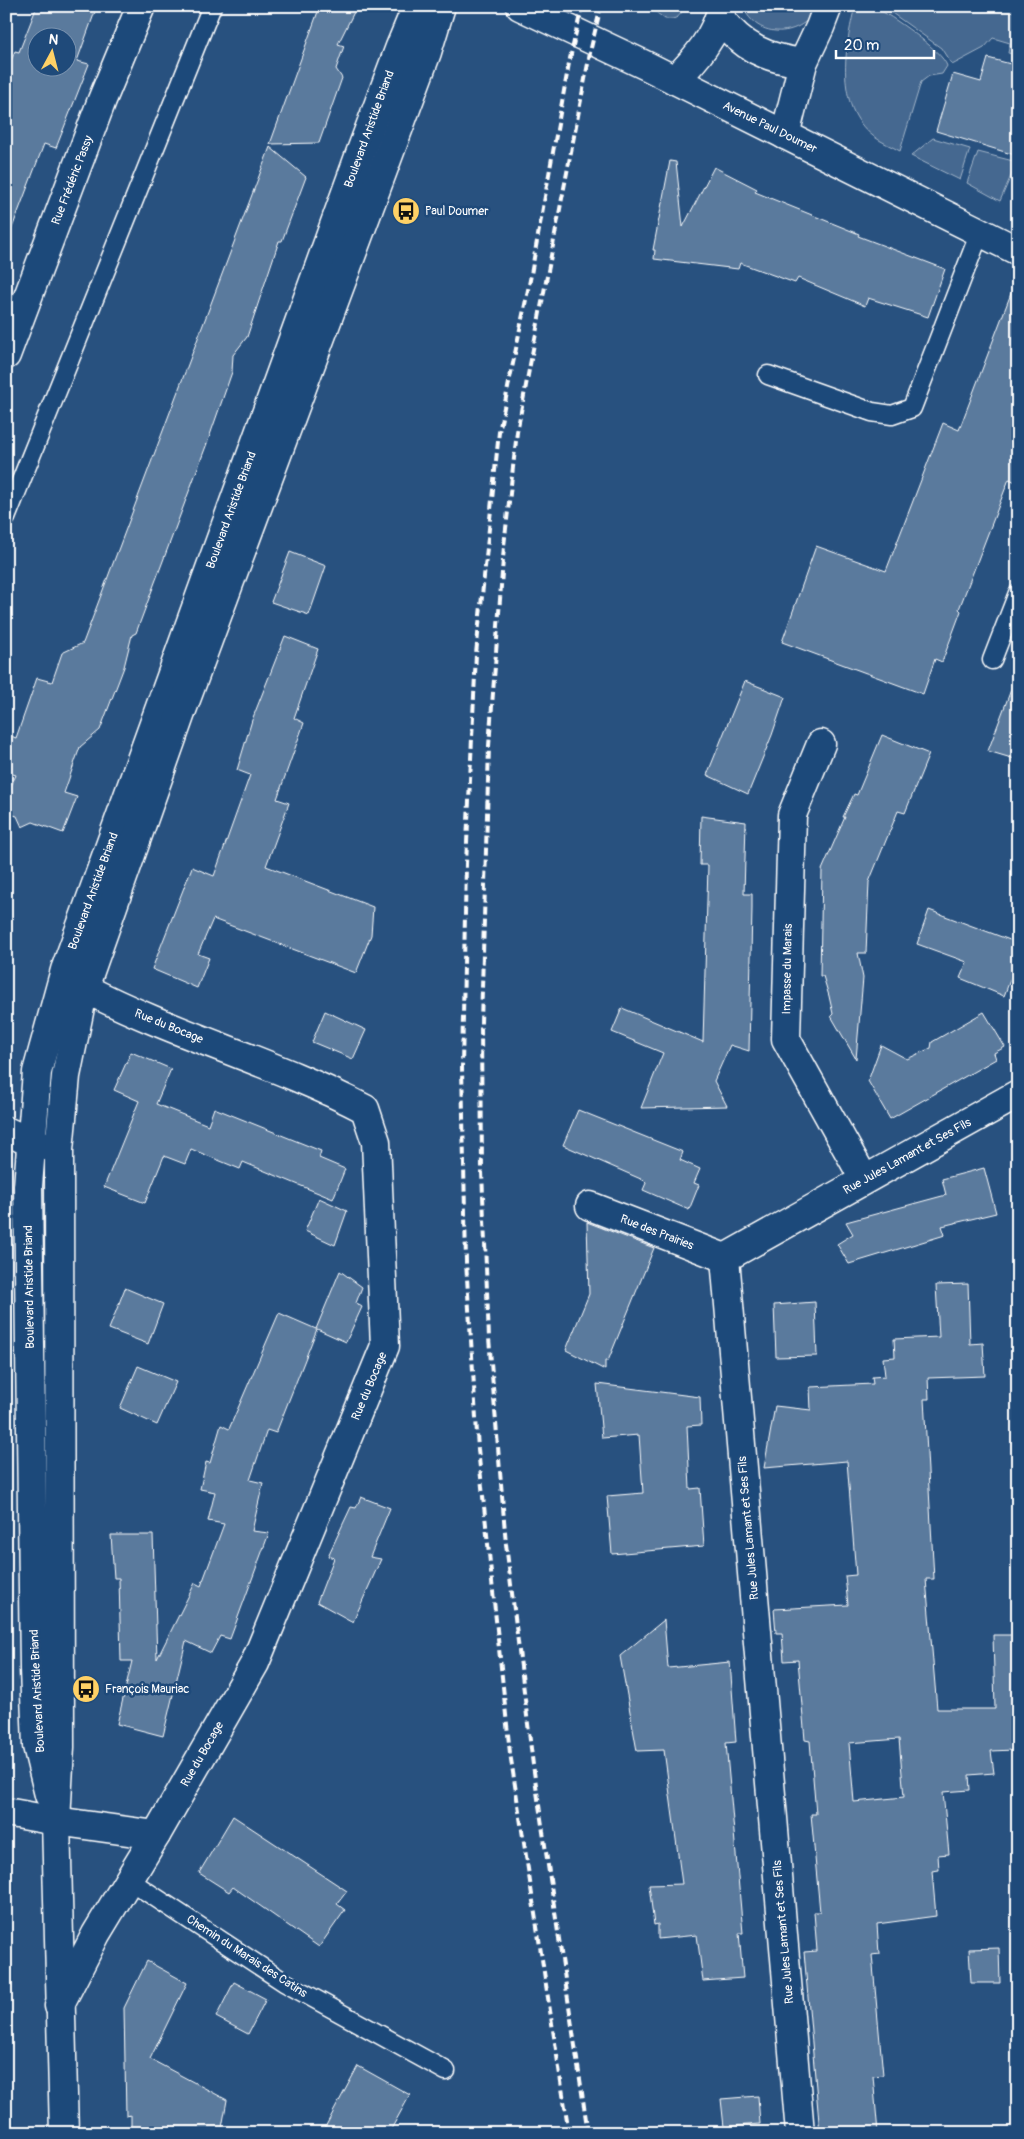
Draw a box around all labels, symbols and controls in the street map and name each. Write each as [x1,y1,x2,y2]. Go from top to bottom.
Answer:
north arrow [28,28,78,78]
scale bar [836,28,934,60]
text: N [48,31,59,49]
text: 20 m [844,36,879,55]
street label: Boulevard Aristide Briand [341,68,398,190]
street label: Avenue Paul Doumer [720,98,820,157]
street label: Rue Frédéric Passy [49,133,96,227]
bus stop icon: Paul Doumer [391,196,421,226]
place label: Paul Doumer [425,204,489,219]
street label: Boulevard Aristide Briand [203,449,260,571]
street label: Boulevard Aristide Briand [65,830,122,952]
street label: Impasse du Marais [779,923,796,1014]
street label: Rue du Bocage [132,1006,205,1047]
street label: Rue Jules Lamant et Ses Fils [841,1115,974,1198]
street label: Rue des Prairies [618,1212,696,1254]
street label: Boulevard Aristide Briand [21,1225,38,1349]
street label: Rue du Bocage [348,1350,391,1423]
street label: Rue Jules Lamant et Ses Fils [735,1455,762,1600]
street label: Boulevard Aristide Briand [27,1629,48,1753]
bus stop icon: François Mauriac [71,1674,101,1704]
place label: François Mauriac [105,1682,189,1697]
street label: Rue du Bocage [178,1719,227,1790]
street label: Rue Jules Lamant et Ses Fils [770,1859,797,2004]
street label: Chemin du Marais des Catins [184,1912,310,2001]

